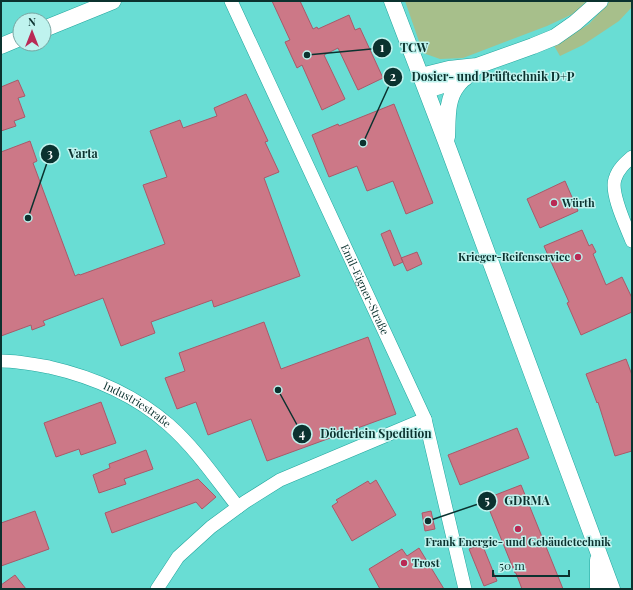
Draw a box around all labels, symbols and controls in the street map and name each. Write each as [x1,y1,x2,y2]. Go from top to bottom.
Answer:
north arrow [12,12,52,52]
text: N [28,14,36,29]
callout: TCW [372,36,436,60]
text: 1 [380,39,385,55]
text: TCW [400,39,428,55]
callout: Dosier- und Prüftechnik D+P [383,65,582,89]
text: 2 [390,68,396,84]
text: Dosier- und Prüftechnik D+P [411,68,575,84]
callout: Varta [40,142,106,166]
text: 3 [47,145,53,161]
text: Varta [67,145,98,161]
place label: Würth [561,195,595,210]
marker: Würth [549,198,559,208]
street label: Emil-Eigner-Straße [338,241,393,338]
place label: Krieger-Reifenservice [458,249,570,264]
marker: Krieger-Reifenservice [573,252,583,262]
street label: Industriestraße [101,378,175,431]
callout: Döderlein Spedition [292,422,439,446]
text: 4 [299,425,305,441]
text: Döderlein Spedition [320,425,432,441]
callout: GDRMA [477,489,558,513]
text: 5 [484,492,490,508]
text: GDRMA [504,492,551,508]
marker: Frank Energie- und Gebäudetechnik [513,524,523,534]
place label: Frank Energie- und Gebäudetechnik [425,534,611,549]
scale bar [493,552,569,578]
place label: Trost [412,555,440,570]
text: 50 m [499,557,525,573]
marker: Trost [399,558,409,568]

